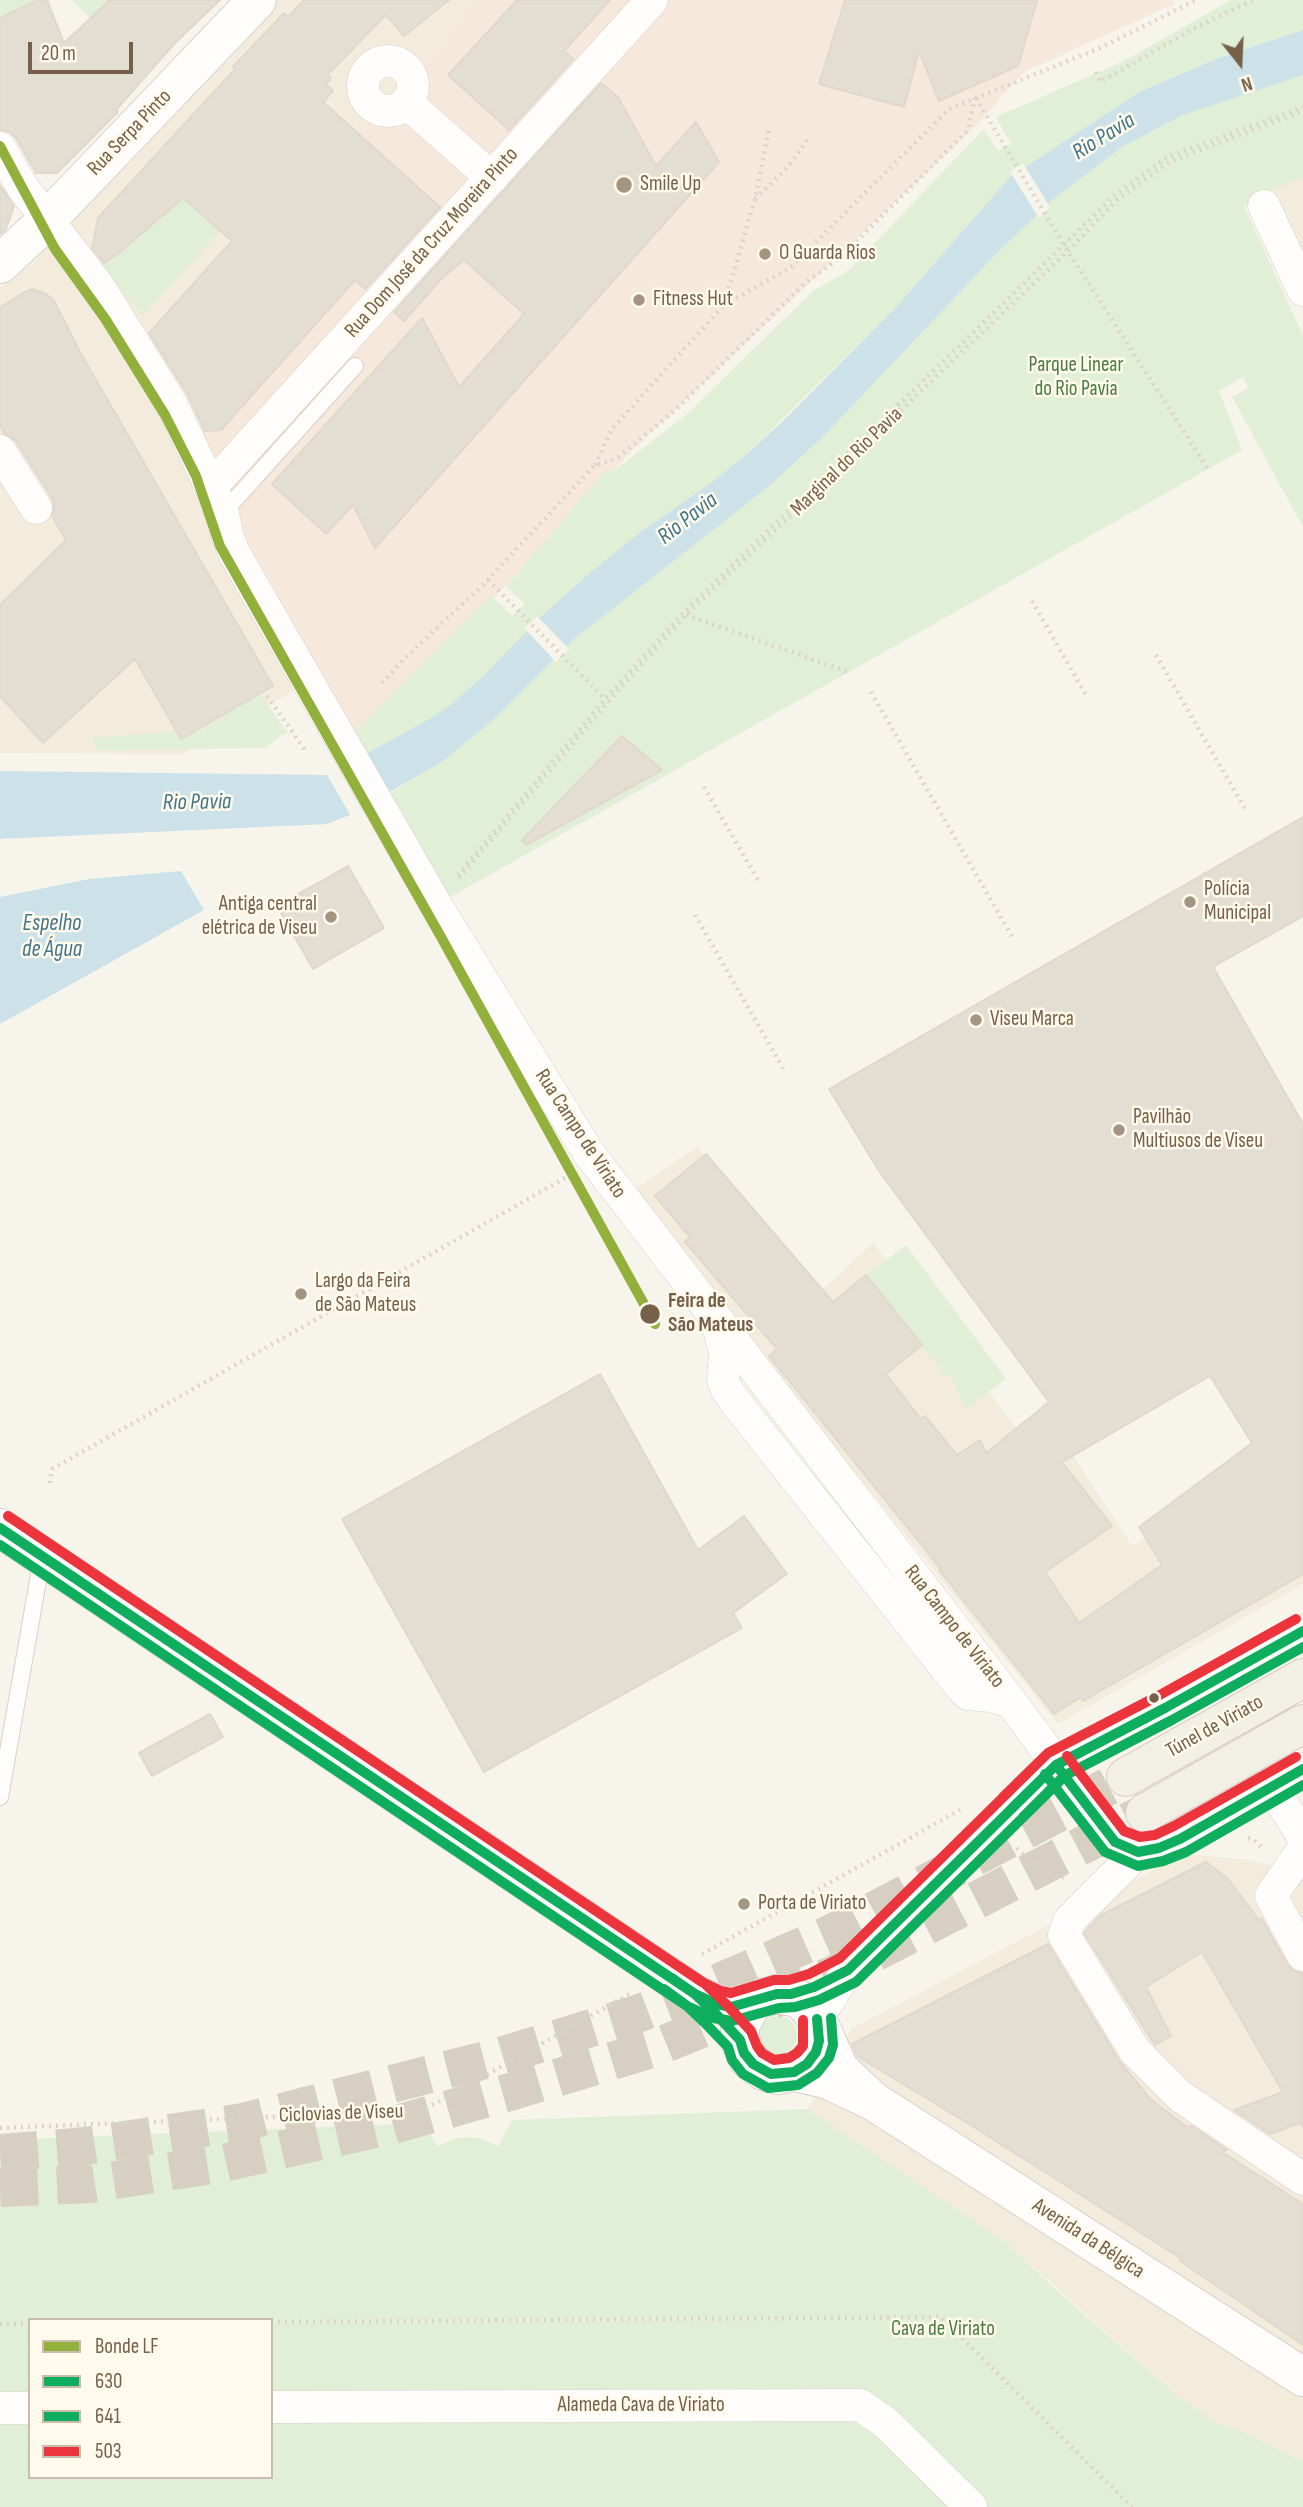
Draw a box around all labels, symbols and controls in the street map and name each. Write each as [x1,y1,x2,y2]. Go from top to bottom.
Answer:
scale bar [32,28,136,72]
north arrow [1205,28,1275,98]
text: 20 m [41,41,76,66]
text: N [1238,71,1255,96]
street label: Rua Serpa Pinto [83,85,177,181]
water label: Rio Pavia [1068,107,1140,167]
street label: Rua Dom José da Cruz Moreira Pinto [340,143,524,343]
place label: Smile Up [640,172,701,198]
marker: Smile Up [614,175,634,195]
place label: O Guarda Rios [779,241,876,267]
marker: O Guarda Rios [757,246,773,262]
place label: Fitness Hut [653,287,733,313]
marker: Fitness Hut [631,292,647,308]
park label: Parque Linear do Rio Pavia [1029,353,1123,403]
street label: Marginal do Rio Pavia [786,402,908,522]
water label: Rio Pavia [652,487,724,551]
water label: Rio Pavia [162,789,232,817]
place label: Polícia Municipal [1204,877,1271,927]
place label: Antiga central elétrica de Viseu [202,892,317,942]
marker: Polícia Municipal [1182,894,1198,910]
marker: Antiga central elétrica de Viseu [323,909,339,925]
water label: Espelho de Água [22,910,82,964]
place label: Viseu Marca [990,1007,1074,1033]
marker: Viseu Marca [968,1012,984,1028]
street label: Rua Campo de Viriato [529,1065,631,1203]
place label: Pavilhão Multiusos de Viseu [1133,1105,1263,1155]
marker: Pavilhão Multiusos de Viseu [1111,1122,1127,1138]
place label: Largo da Feira de São Mateus [315,1269,416,1319]
marker: Largo da Feira de São Mateus [293,1286,309,1302]
place label: Feira de São Mateus [668,1289,753,1339]
marker: Feira de São Mateus [638,1302,662,1326]
street label: Rua Campo de Viriato [898,1561,1010,1693]
street label: Túnel de Viriato [1162,1690,1268,1764]
unlabelled marker [1147,1691,1161,1705]
place label: Porta de Viriato [758,1891,866,1917]
marker: Porta de Viriato [736,1896,752,1912]
street label: Ciclovias de Viseu [278,2099,404,2129]
street label: Avenida da Bélgica [1027,2193,1149,2285]
park label: Cava de Viriato [891,2317,995,2343]
legend [28,2318,273,2479]
text: Bonde LF [95,2334,159,2359]
text: 630 [95,2369,122,2394]
street label: Alameda Cava de Viriato [557,2393,725,2419]
text: 641 [95,2404,121,2429]
text: 503 [95,2439,122,2464]

